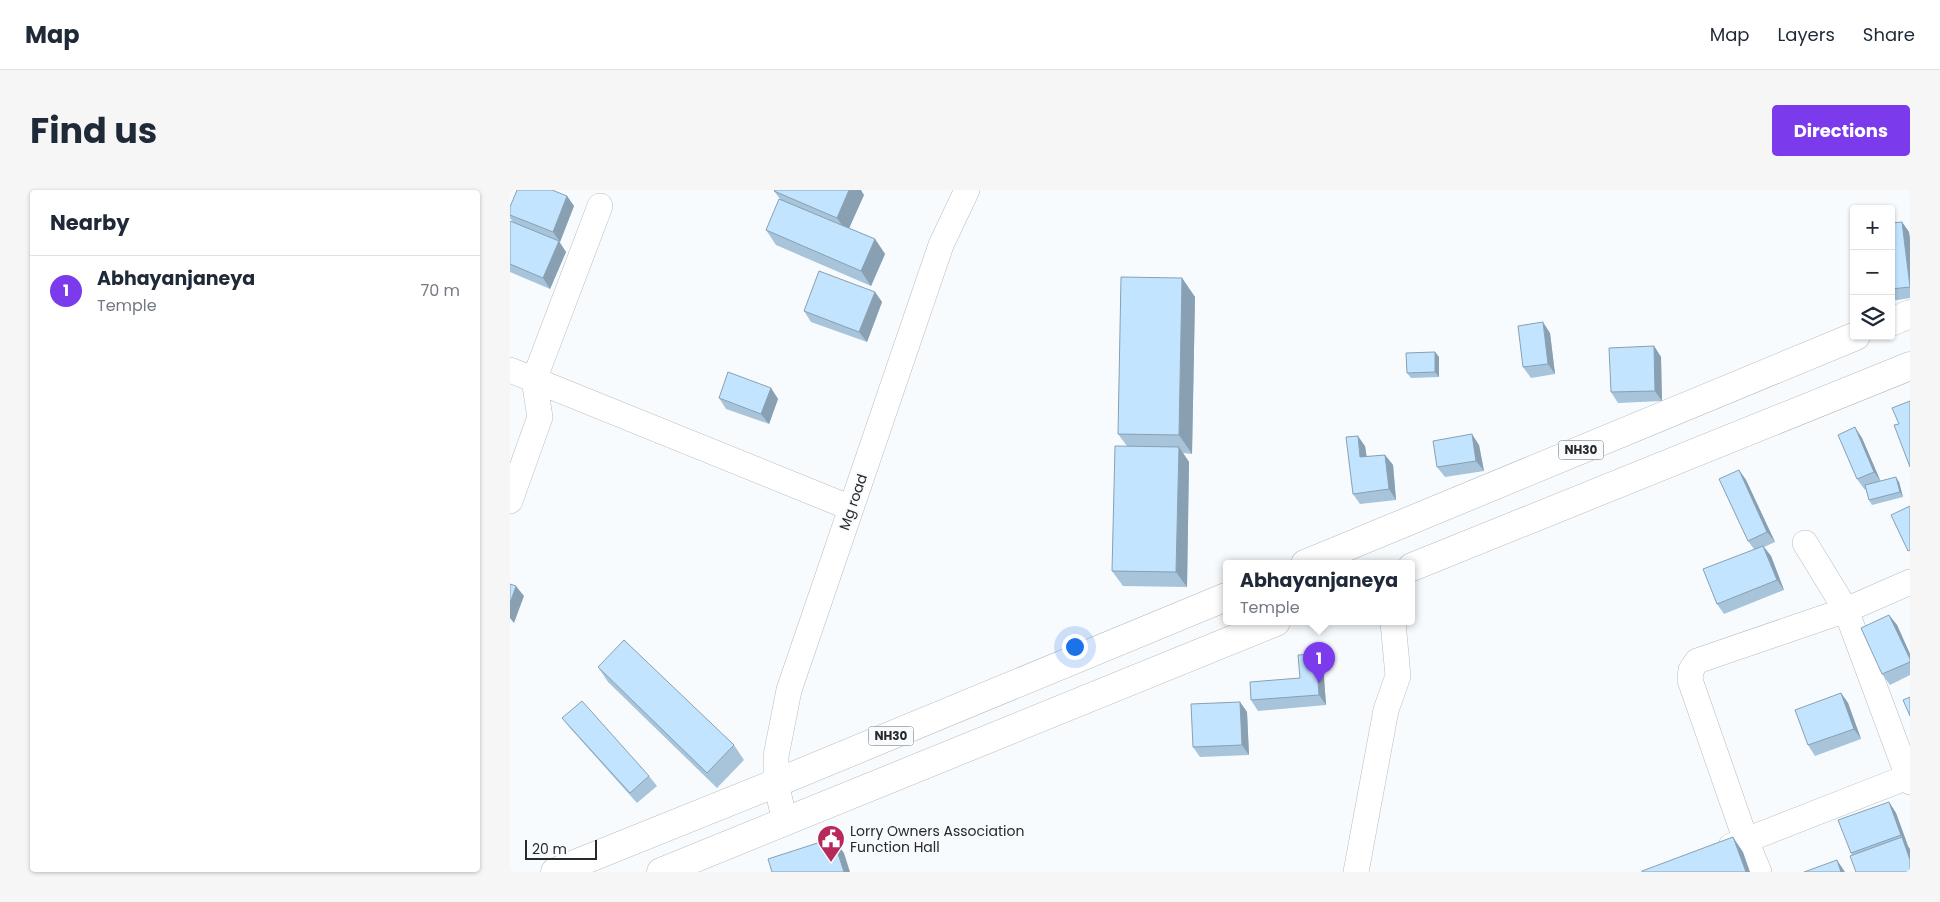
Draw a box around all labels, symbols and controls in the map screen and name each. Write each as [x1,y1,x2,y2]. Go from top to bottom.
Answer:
text: Map [25,18,80,51]
text: Map [1710,22,1750,47]
text: Layers [1778,22,1835,47]
text: Share [1863,22,1915,47]
button: Directions [1772,105,1910,156]
text: Find us [30,106,157,155]
map controls [1850,205,1895,340]
button: + [1850,205,1895,250]
text: Nearby [50,208,130,237]
button: − [1850,250,1895,295]
text: Abhayanjaneya [97,265,255,292]
text: 1 [63,279,69,302]
text: 70 m [420,279,460,302]
text: Temple [97,294,157,317]
button: layers [1850,295,1895,340]
road number: NH30 [1558,440,1604,460]
street label: Mg road [834,471,872,533]
popup [1223,560,1415,625]
text: Abhayanjaneya [1240,567,1398,594]
text: Temple [1240,596,1300,619]
your location [1062,634,1088,660]
pin: 1 [1303,642,1335,683]
road number: NH30 [868,726,914,746]
place label: Lorry Owners Association Function Hall [850,821,1024,857]
public building icon: Lorry Owners Association Function Hall [816,824,846,863]
scale bar [525,837,598,860]
text: 20 m [532,839,567,859]

